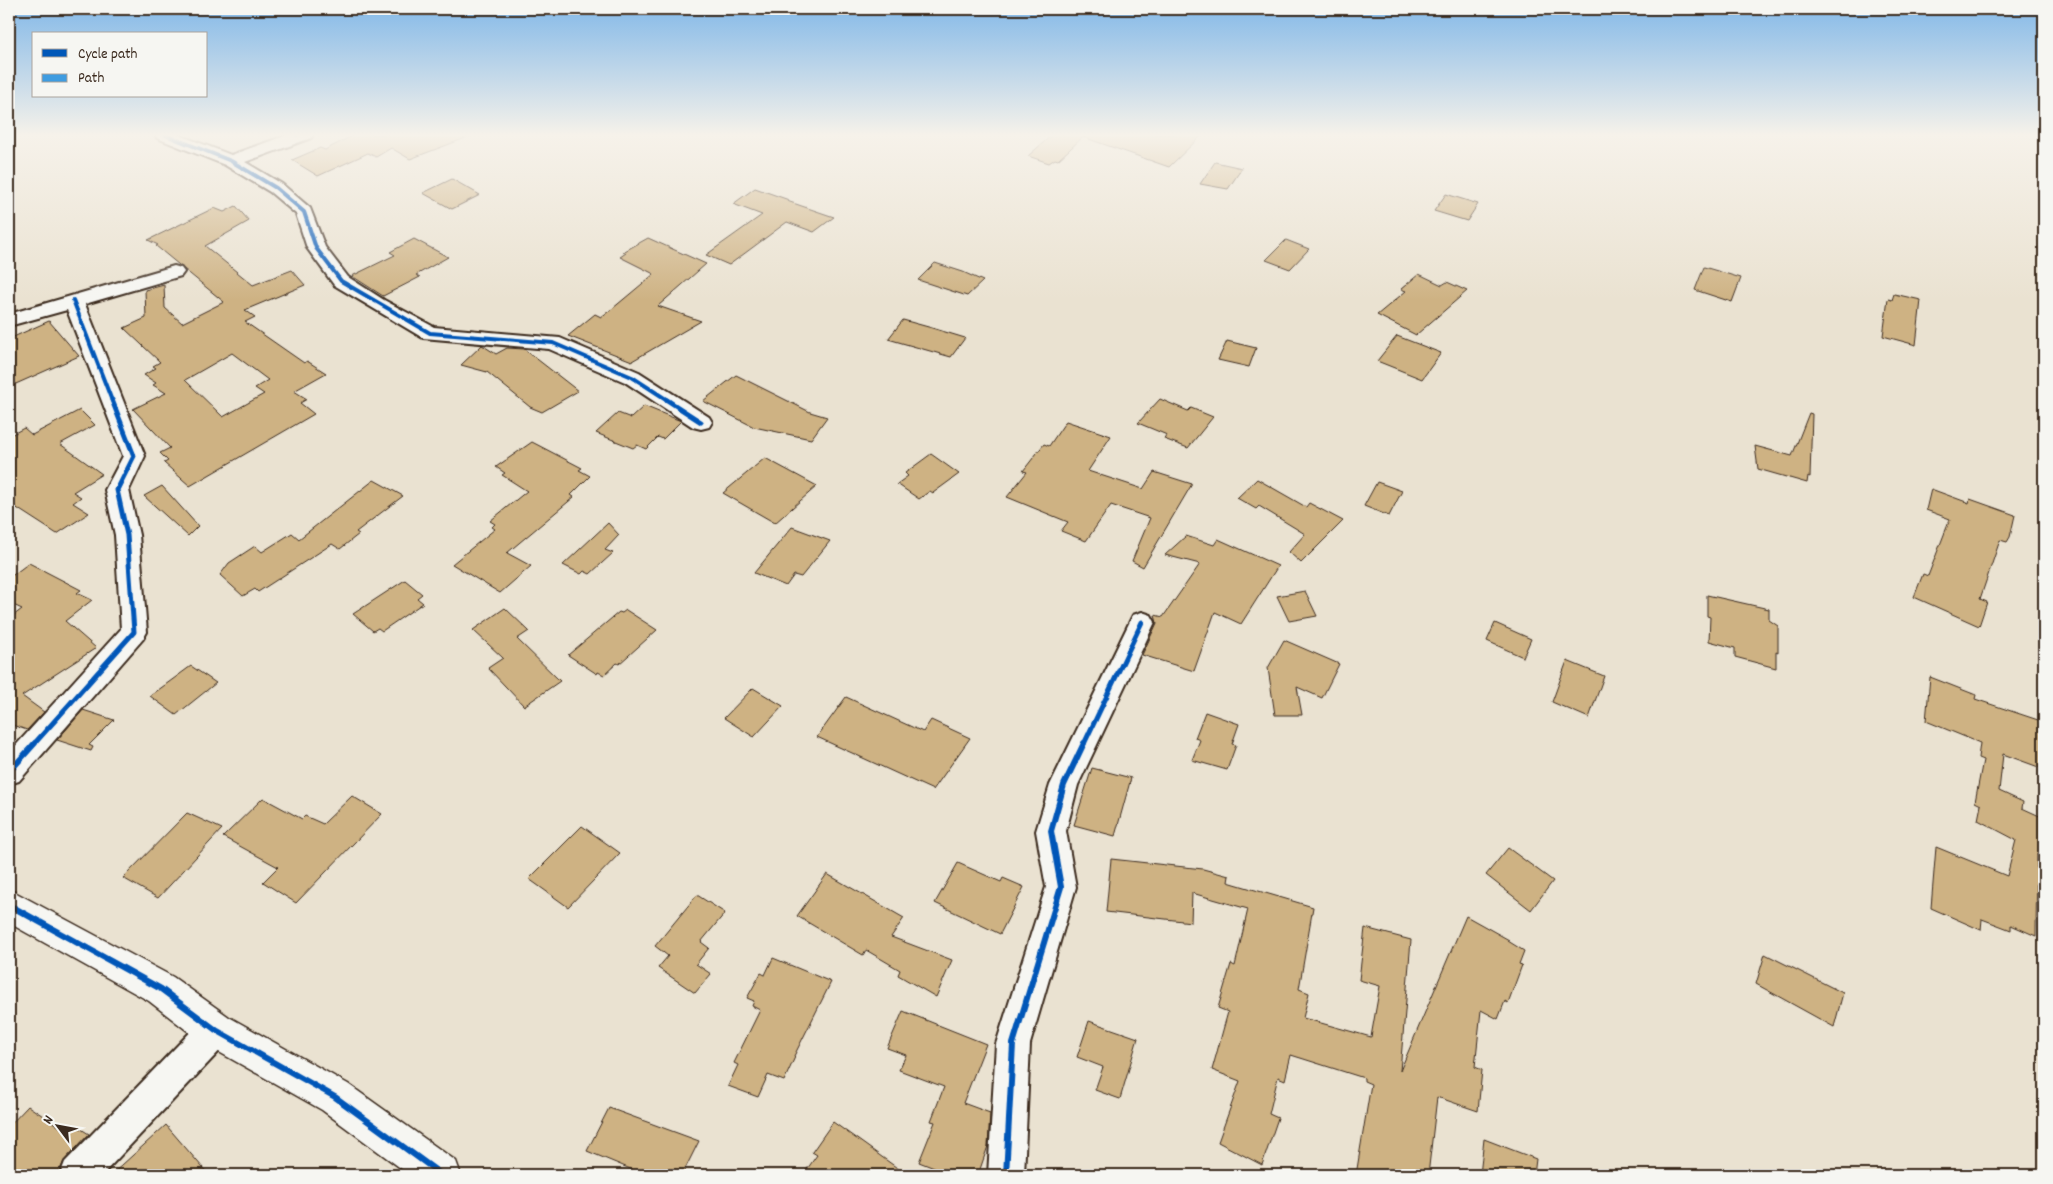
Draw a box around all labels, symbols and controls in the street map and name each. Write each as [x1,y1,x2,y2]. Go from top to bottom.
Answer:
legend [32,32,208,98]
text: Cycle path [78,44,138,66]
text: Path [78,68,104,90]
north arrow [32,1102,82,1152]
text: N [38,1112,59,1128]

